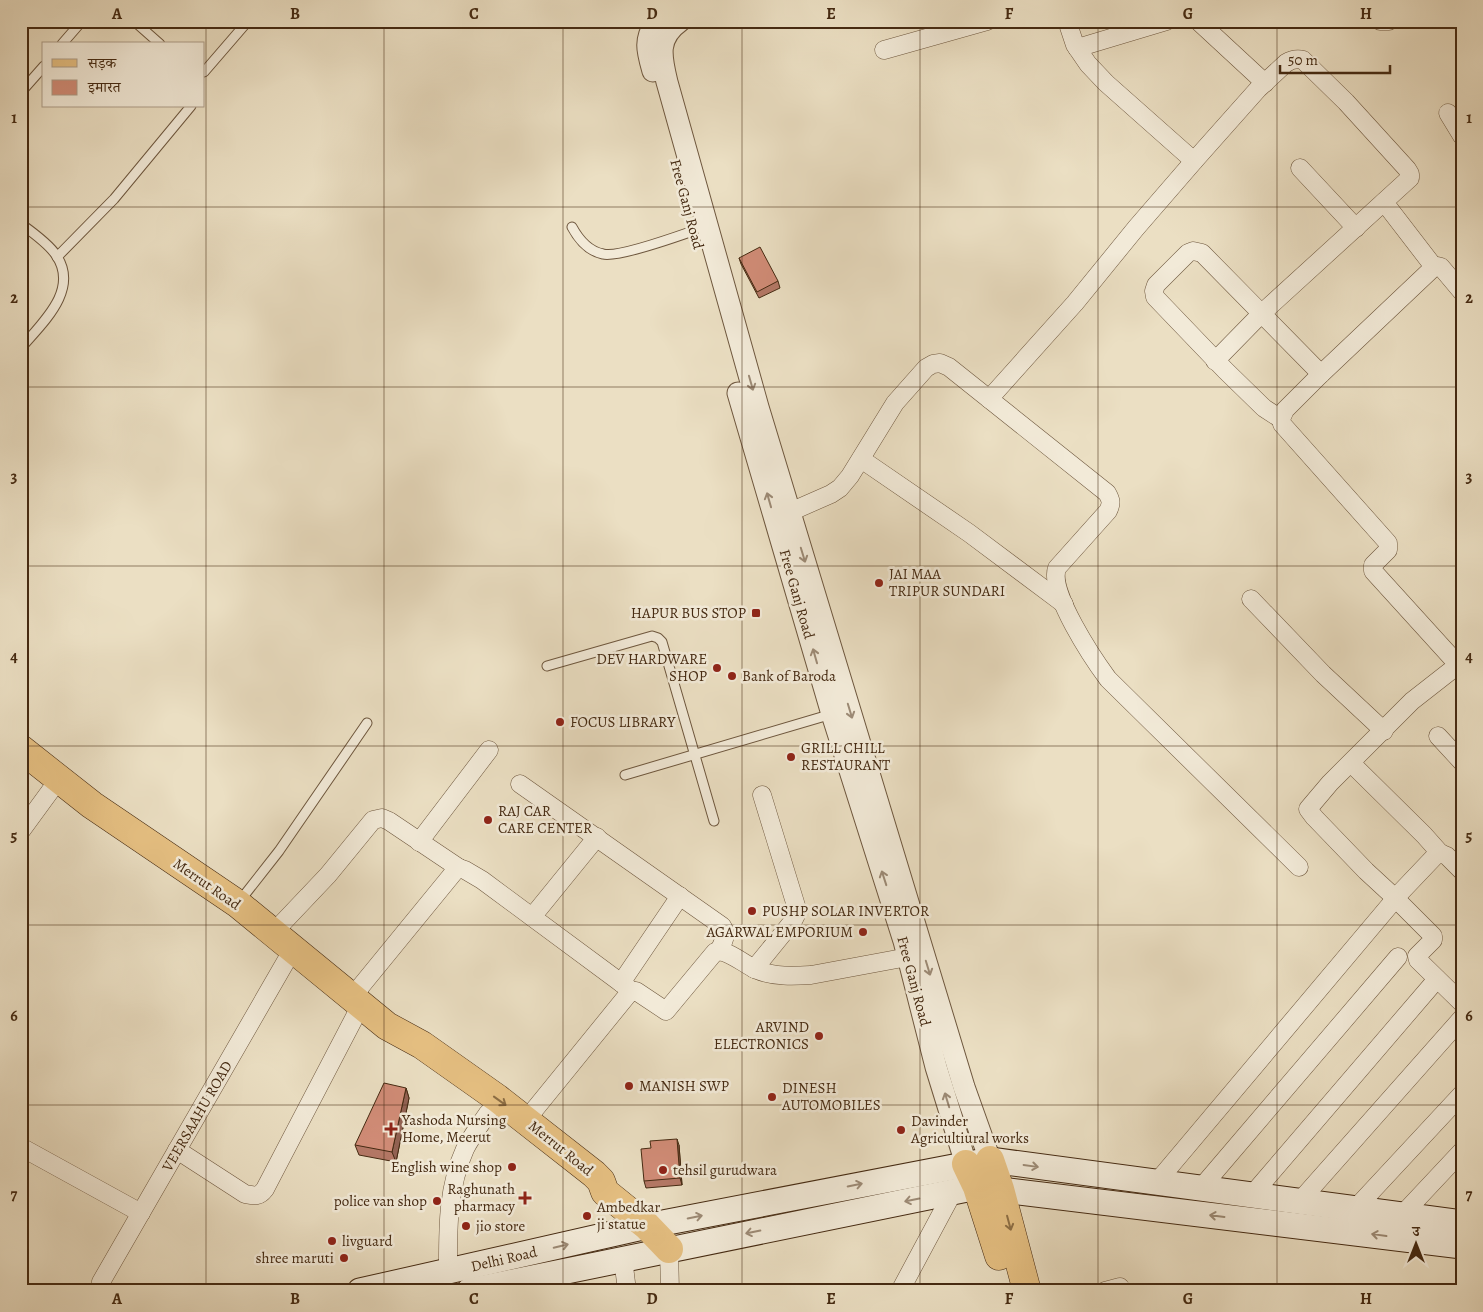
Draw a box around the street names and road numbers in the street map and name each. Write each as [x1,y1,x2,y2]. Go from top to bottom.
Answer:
street label: Free Ganj Road [665,157,709,252]
street label: Free Ganj Road [775,547,820,642]
street label: Merrut Road [169,853,245,915]
street label: Free Ganj Road [892,934,936,1029]
street label: VEERSAAHU ROAD [157,1057,237,1176]
street label: Merrut Road [524,1116,598,1181]
street label: Delhi Road [469,1241,540,1276]

